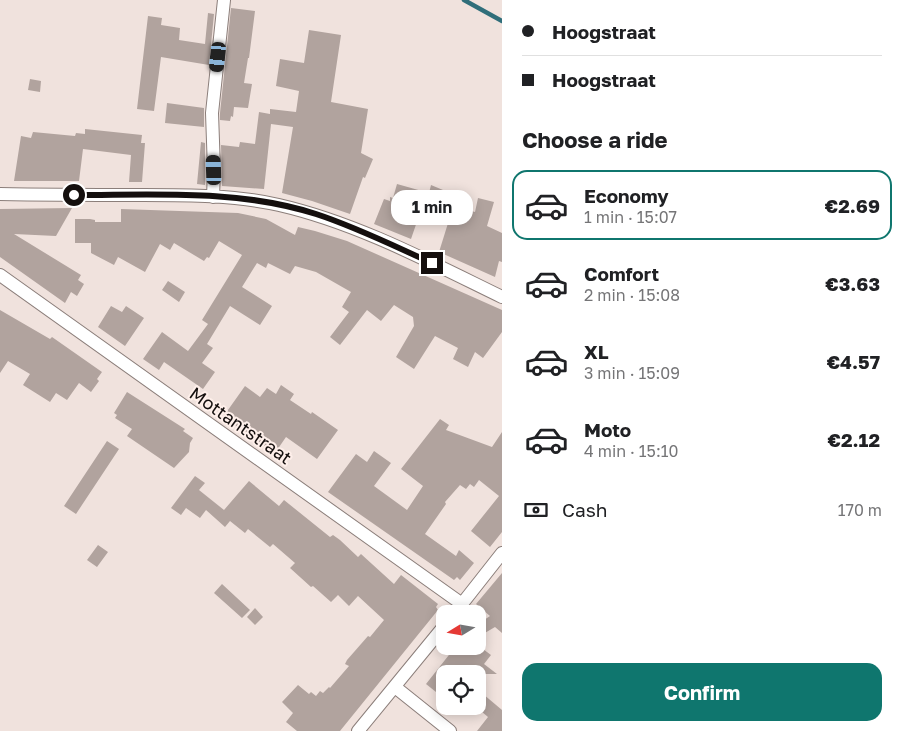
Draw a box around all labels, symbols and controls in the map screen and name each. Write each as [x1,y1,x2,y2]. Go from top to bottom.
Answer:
text: Hoogstraat [552,20,656,43]
car [208,41,227,73]
text: Hoogstraat [552,68,656,91]
text: Choose a ride [522,126,668,153]
car [205,155,222,185]
icon: car [524,183,569,228]
route start [63,184,85,206]
text: Economy [584,184,669,207]
callout: 1 min [391,190,473,226]
text: €2.69 [825,194,880,217]
text: 1 min [412,197,452,217]
text: 1 min · 15:07 [584,207,677,227]
route end [421,252,443,274]
icon: car [524,261,569,306]
text: Comfort [584,262,659,285]
text: €3.63 [825,272,880,295]
text: 2 min · 15:08 [584,285,680,305]
icon: car [524,339,569,384]
text: XL [584,340,609,363]
text: €4.57 [827,350,880,373]
text: 3 min · 15:09 [584,363,680,383]
street label: Mottantstraat [186,382,296,468]
icon: car [524,417,569,462]
text: Moto [584,418,631,441]
text: €2.12 [828,428,880,451]
text: 4 min · 15:10 [584,441,678,461]
icon: cash [522,496,550,524]
text: Cash [562,498,607,521]
text: 170 m [838,500,882,520]
north arrow [436,605,486,655]
map controls [436,605,486,715]
button: Confirm [522,663,882,721]
button: locate [436,665,486,715]

